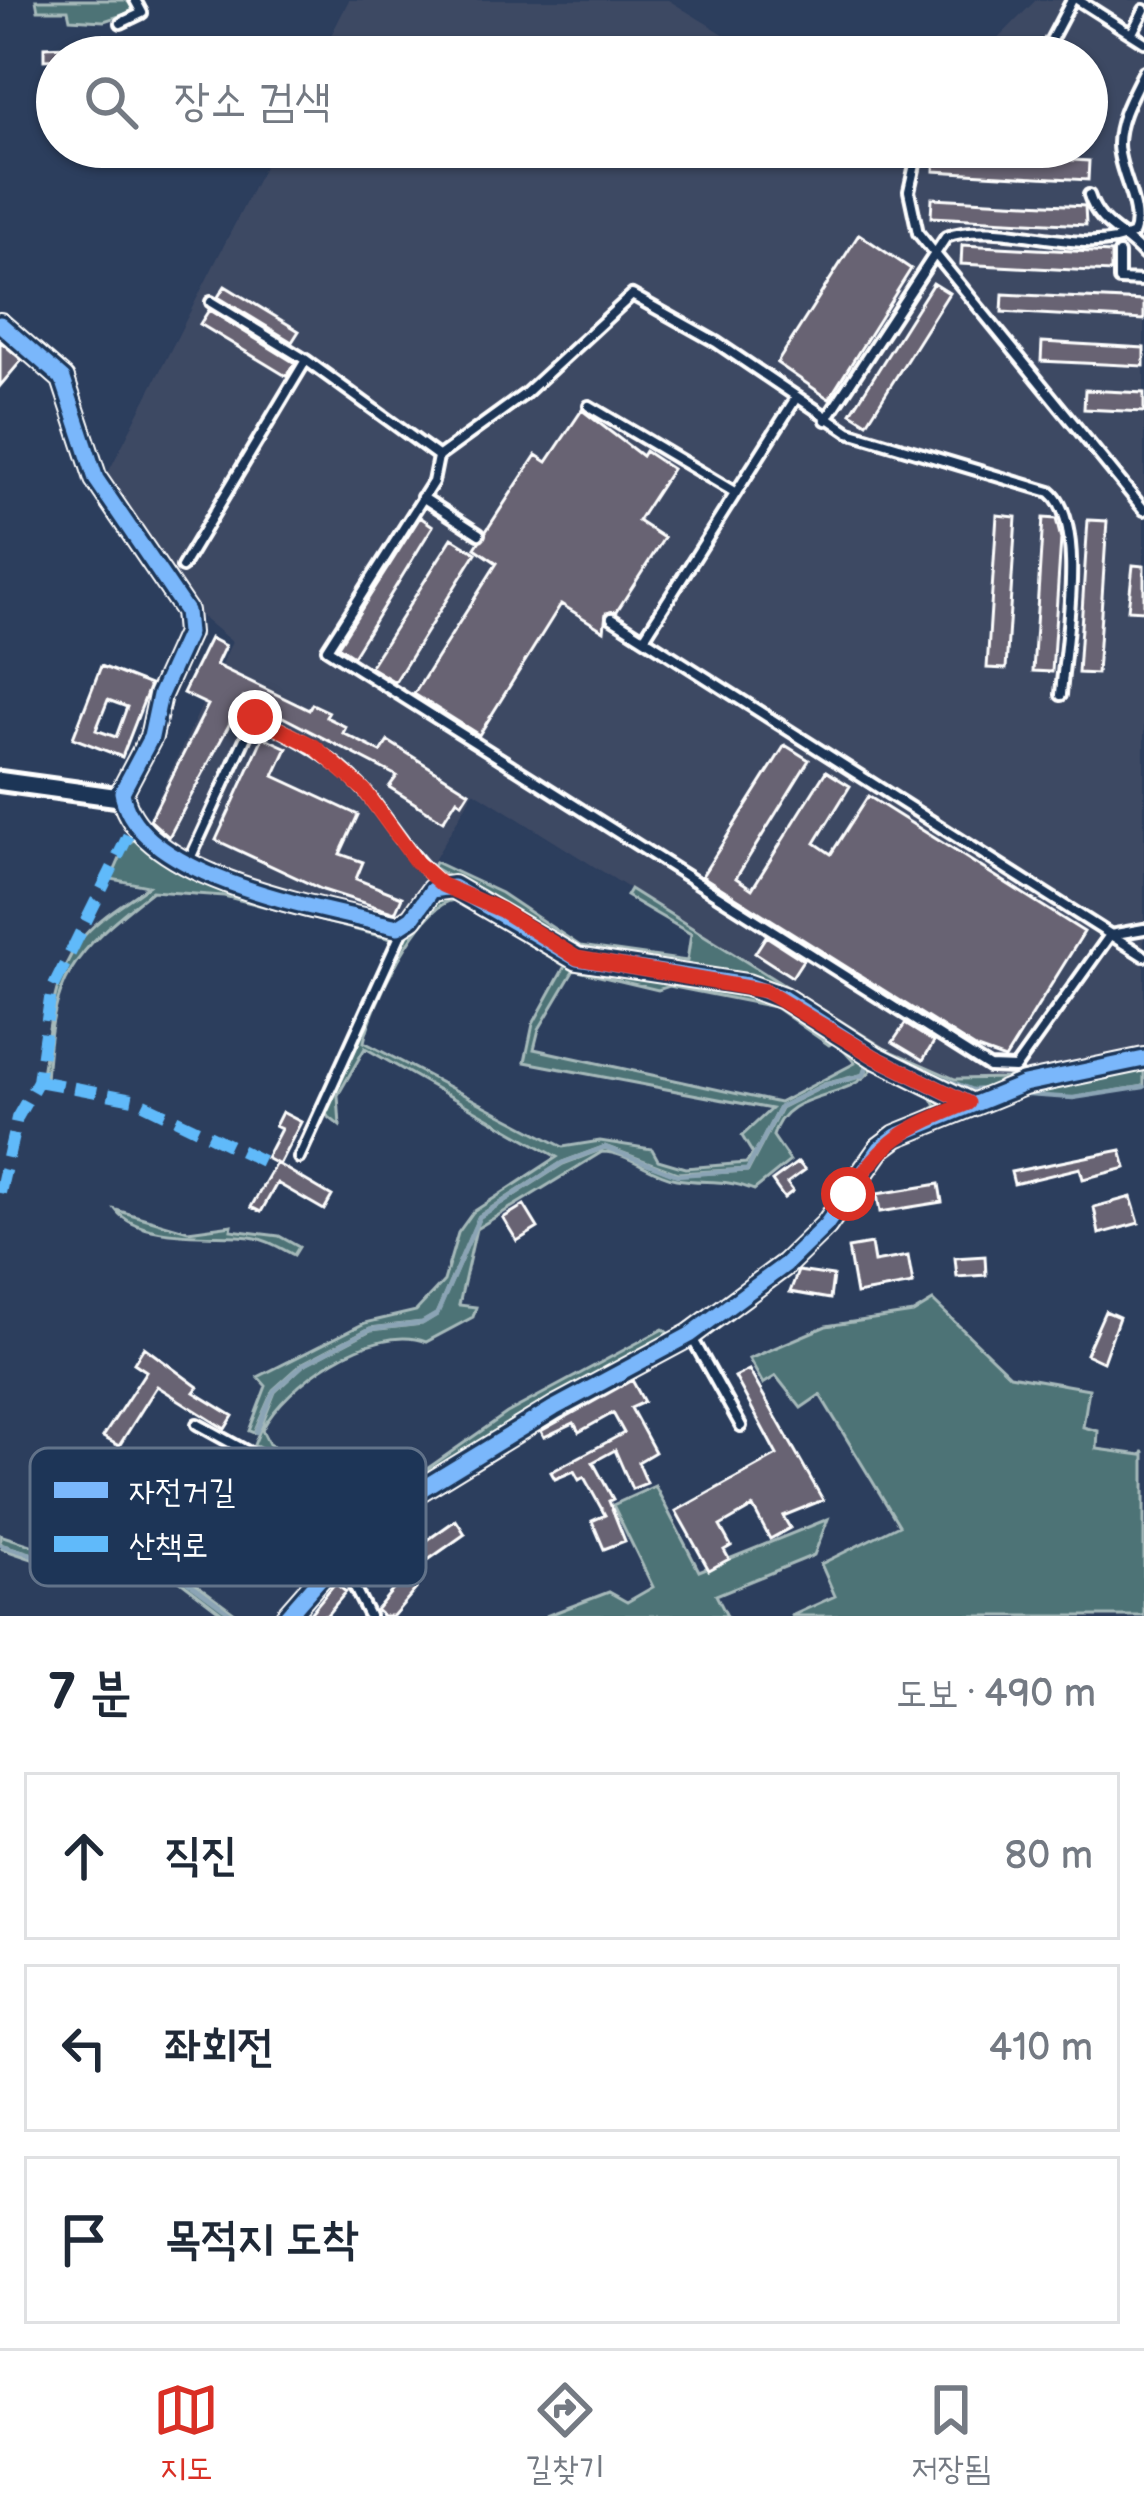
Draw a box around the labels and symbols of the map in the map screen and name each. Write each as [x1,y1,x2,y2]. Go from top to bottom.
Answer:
route end [228,690,282,744]
route start [821,1167,875,1221]
legend [30,1448,426,1586]
text: 자전거길 [129,1472,235,1512]
text: 산책로 [129,1526,209,1566]

